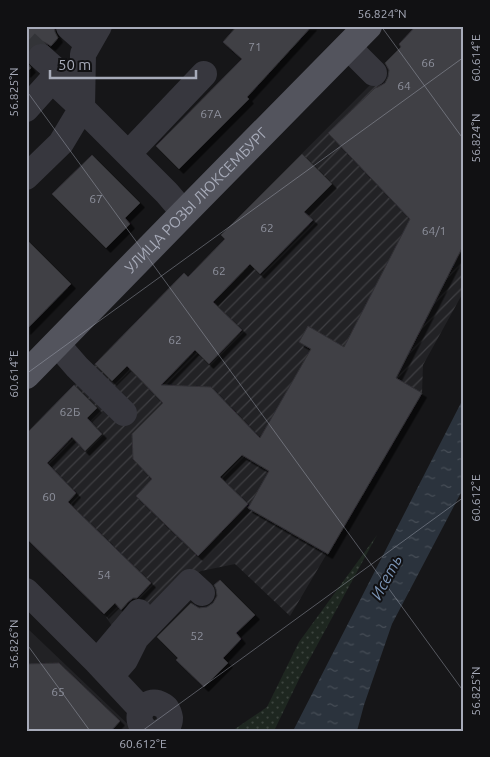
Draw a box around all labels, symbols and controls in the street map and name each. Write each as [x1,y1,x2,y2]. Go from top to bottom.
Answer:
text: 56.824°N [357,7,407,20]
text: 60.614°E [469,34,482,82]
house number: 71 [248,40,262,53]
scale bar [50,48,196,80]
text: 50 m [58,56,91,73]
house number: 66 [421,56,435,69]
text: 56.825°N [7,67,20,117]
house number: 64 [397,79,411,92]
house number: 67А [200,107,222,120]
text: 56.824°N [469,113,482,163]
street label: УЛИЦА РОЗЫ ЛЮКСЕМБУРГ [121,123,272,276]
house number: 67 [89,192,103,205]
house number: 62 [260,221,274,234]
house number: 64/1 [422,224,446,237]
house number: 62 [212,264,226,277]
house number: 62 [168,333,182,346]
text: 60.614°E [7,350,20,398]
house number: 62Б [60,405,80,418]
text: 60.612°E [469,474,482,522]
house number: 60 [42,490,56,503]
water label: Исеть [367,552,405,602]
house number: 54 [97,568,111,581]
text: 56.826°N [7,619,20,669]
house number: 52 [190,629,204,642]
text: 56.825°N [469,666,482,716]
house number: 65 [51,685,65,698]
text: 60.612°E [119,737,167,750]

